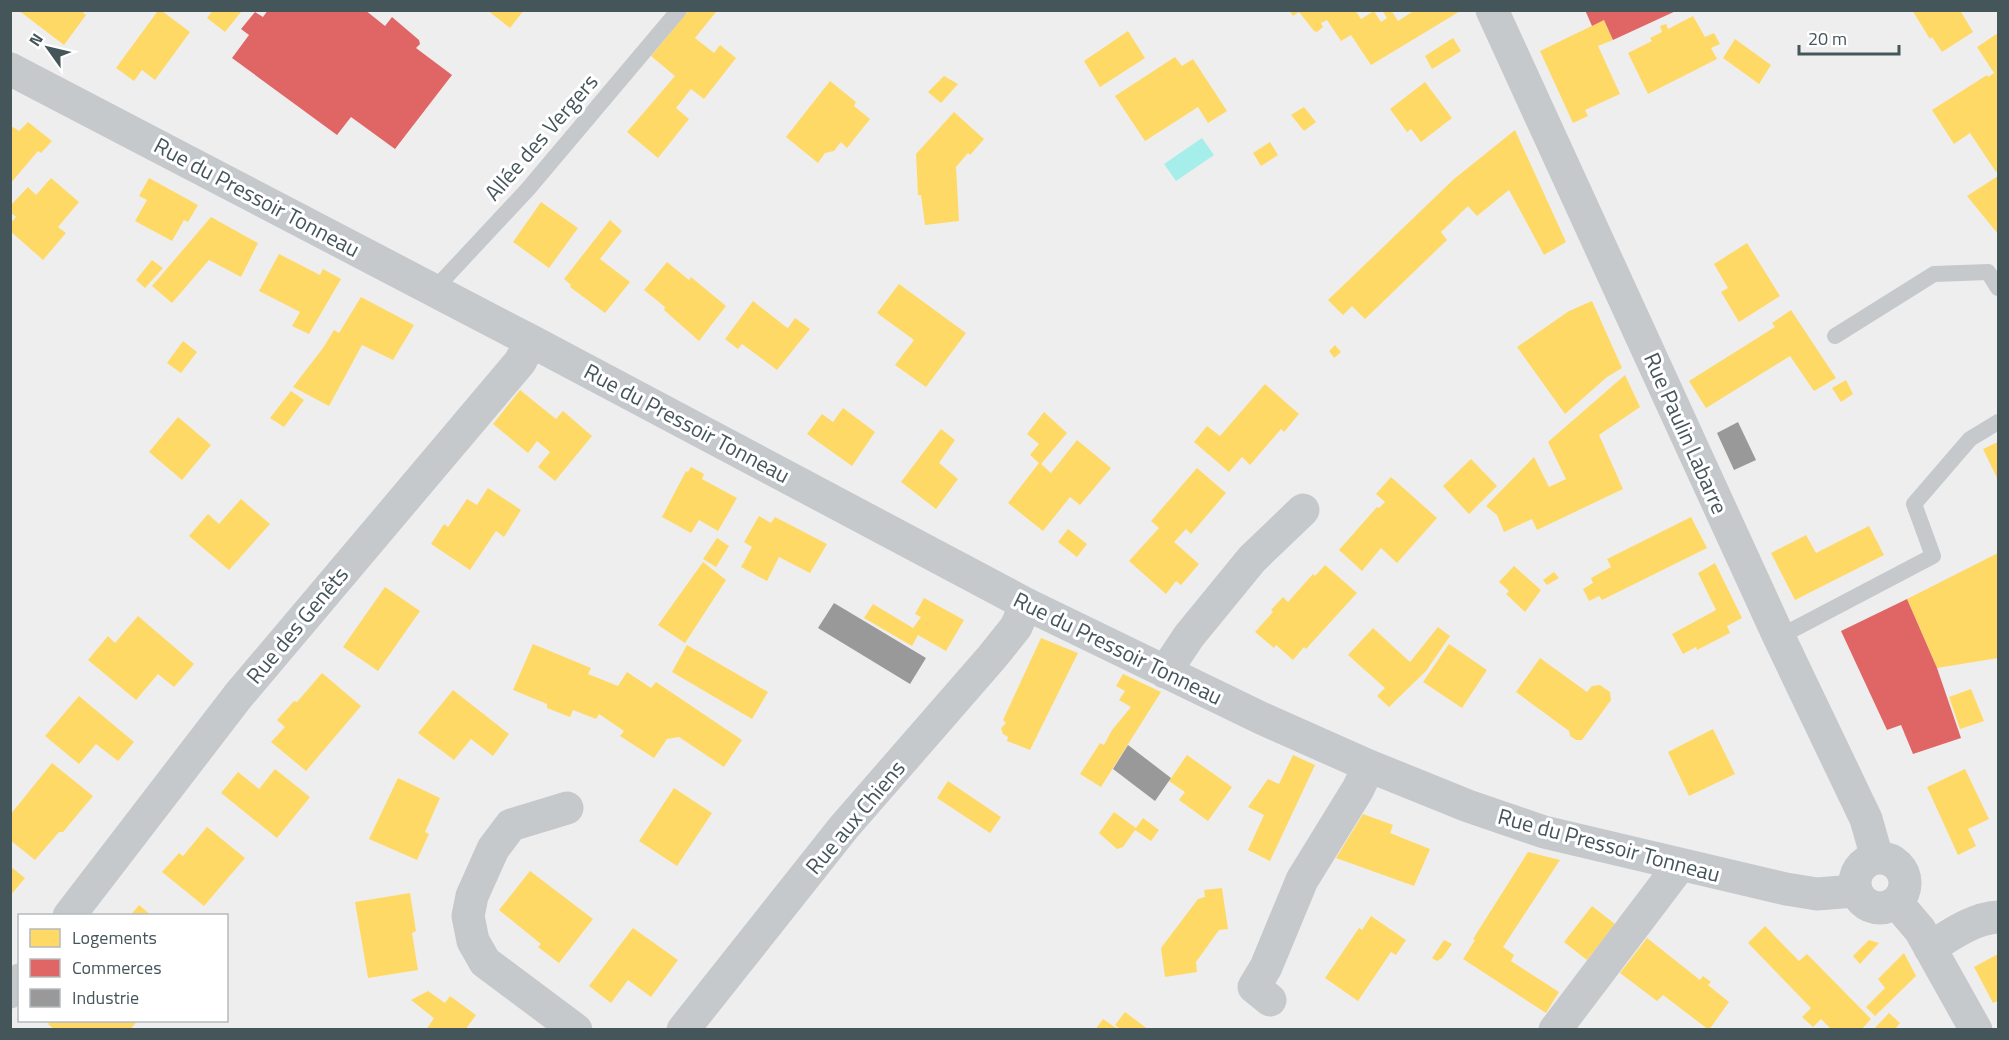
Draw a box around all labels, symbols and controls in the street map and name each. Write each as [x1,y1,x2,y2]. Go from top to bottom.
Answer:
north arrow [18,18,78,78]
scale bar [1799,18,1900,56]
text: 20 m [1808,25,1847,52]
text: N [23,28,49,51]
street label: Allée des Vergers [476,66,606,208]
street label: Rue du Pressoir Tonneau [148,128,366,266]
street label: Rue Paulin Labarre [1635,347,1737,519]
street label: Rue du Pressoir Tonneau [578,354,796,492]
street label: Rue des Genêts [238,559,356,691]
street label: Rue du Pressoir Tonneau [1008,583,1228,713]
street label: Rue aux Chiens [797,752,913,882]
street label: Rue du Pressoir Tonneau [1494,799,1724,891]
legend [18,914,228,1022]
text: Logements [72,924,157,951]
text: Commerces [72,954,162,981]
text: Industrie [72,984,139,1011]

